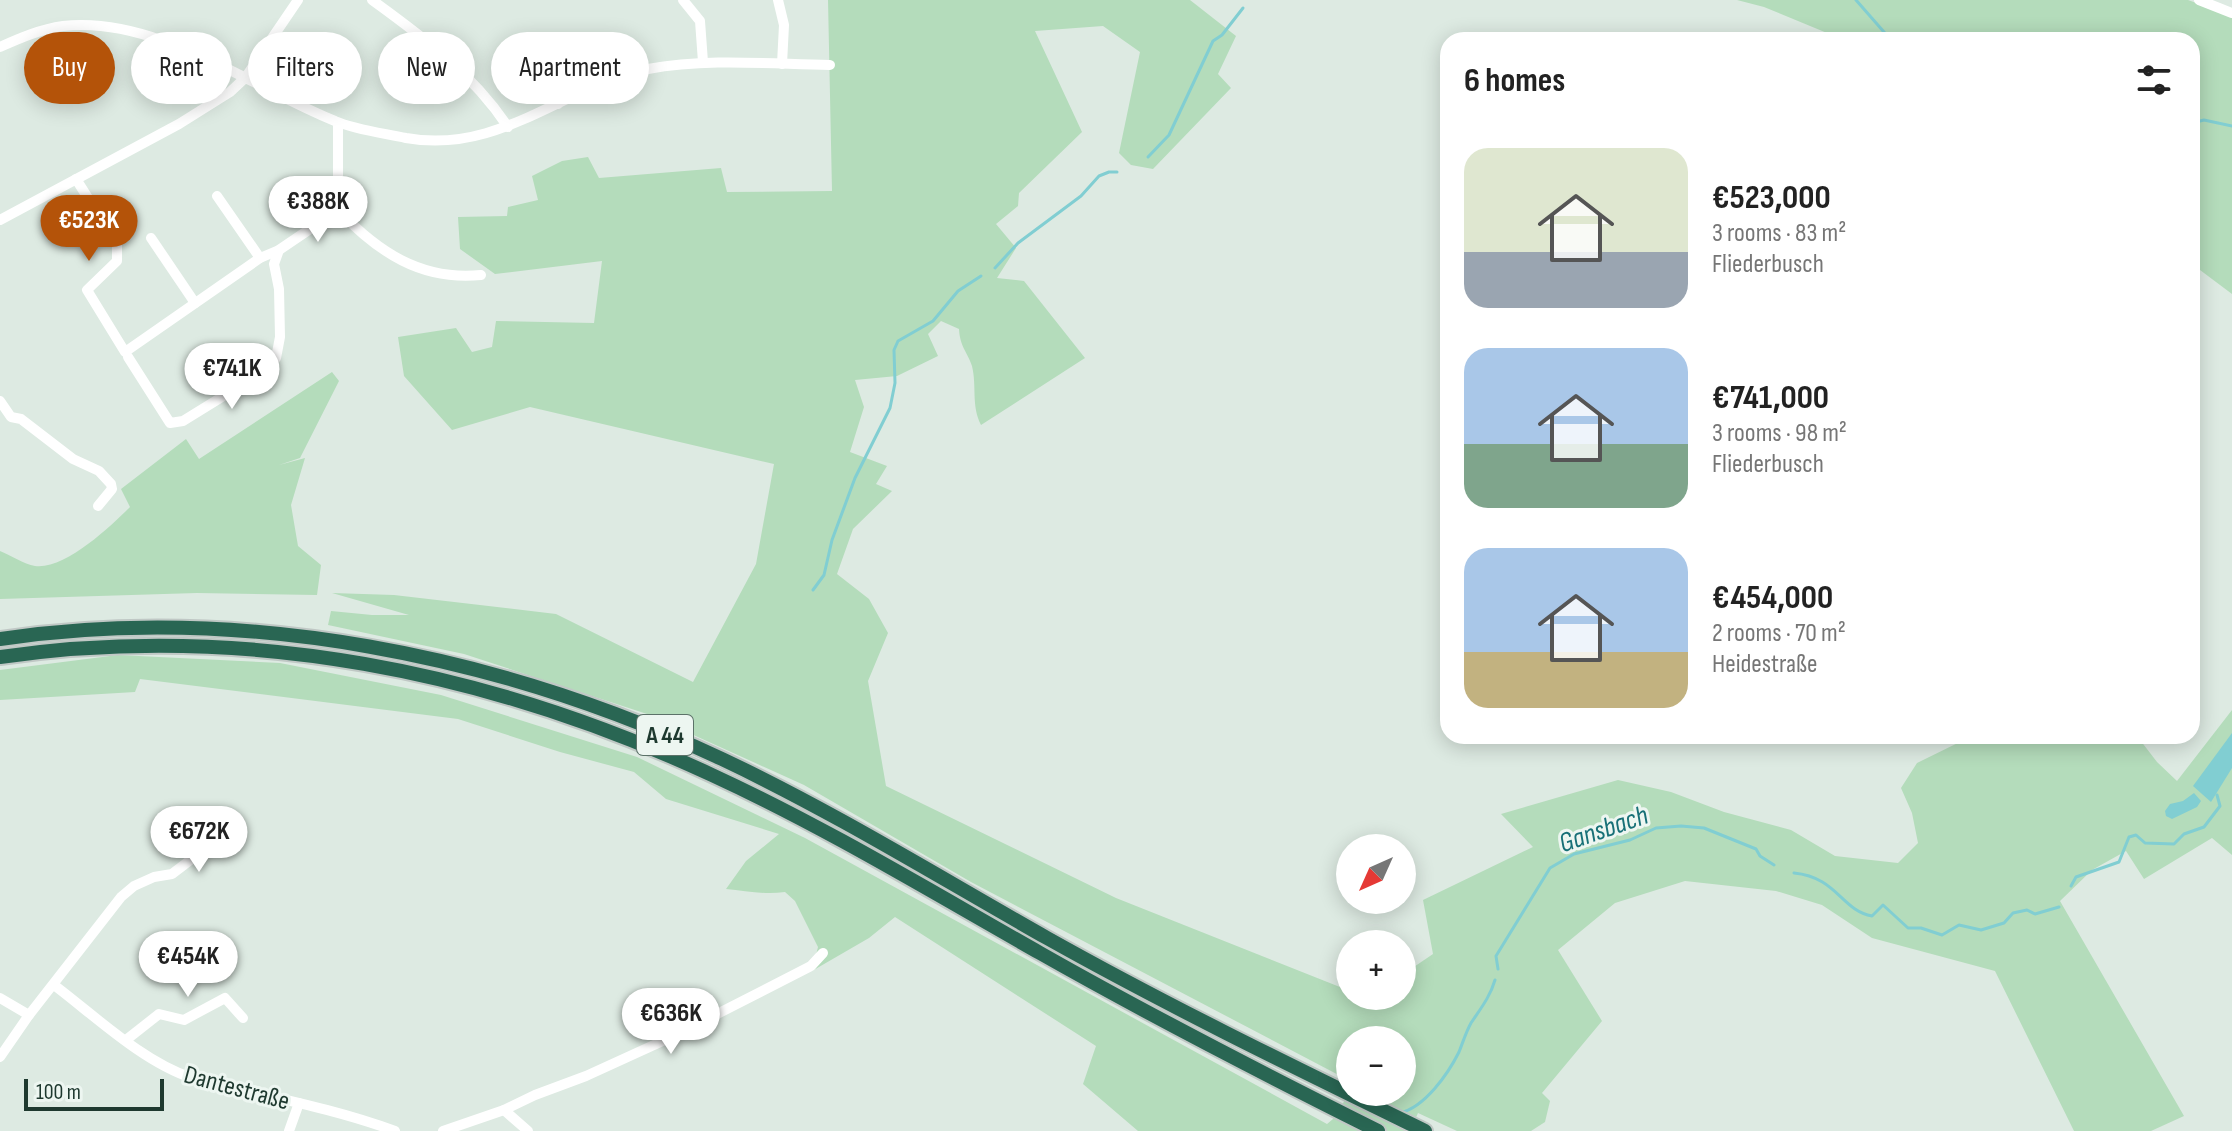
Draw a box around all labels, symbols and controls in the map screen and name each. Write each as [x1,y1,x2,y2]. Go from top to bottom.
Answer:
chip: Buy [24,32,115,104]
chip: Rent [131,32,232,104]
chip: Filters [248,32,362,104]
chip: New [378,32,475,104]
chip: Apartment [491,32,649,104]
icon: filters [2132,58,2176,102]
text: 6 homes [1464,60,1565,101]
pin: €388K [262,176,374,244]
text: €523,000 [1712,177,1831,218]
icon: home [1528,180,1624,276]
text: €388K [287,186,349,217]
pin: €523K [33,195,145,263]
text: €523K [59,205,119,236]
text: 3 rooms · 83 m² [1712,218,1846,249]
text: Fliederbusch [1712,249,1824,280]
pin: €741K [176,343,288,411]
text: €741K [202,353,262,384]
text: €741,000 [1712,377,1829,418]
icon: home [1528,380,1624,476]
text: 3 rooms · 98 m² [1712,418,1847,449]
text: Fliederbusch [1712,449,1824,480]
text: €454,000 [1712,577,1833,618]
icon: home [1528,580,1624,676]
text: 2 rooms · 70 m² [1712,618,1846,649]
text: Heidestraße [1712,649,1817,680]
road number: A 44 [637,715,693,755]
water label: Gansbach [1555,799,1653,860]
pin: €672K [143,806,255,874]
text: €672K [168,816,230,847]
north arrow [1336,834,1416,914]
map controls [1336,834,1416,1106]
button: + [1336,930,1416,1010]
pin: €454K [132,931,244,999]
text: €454K [157,941,219,972]
pin: €636K [615,988,727,1056]
text: €636K [640,998,702,1029]
button: − [1336,1026,1416,1106]
street label: Dantestraße [181,1060,293,1117]
scale bar [24,1075,164,1111]
text: 100 m [36,1079,81,1106]

